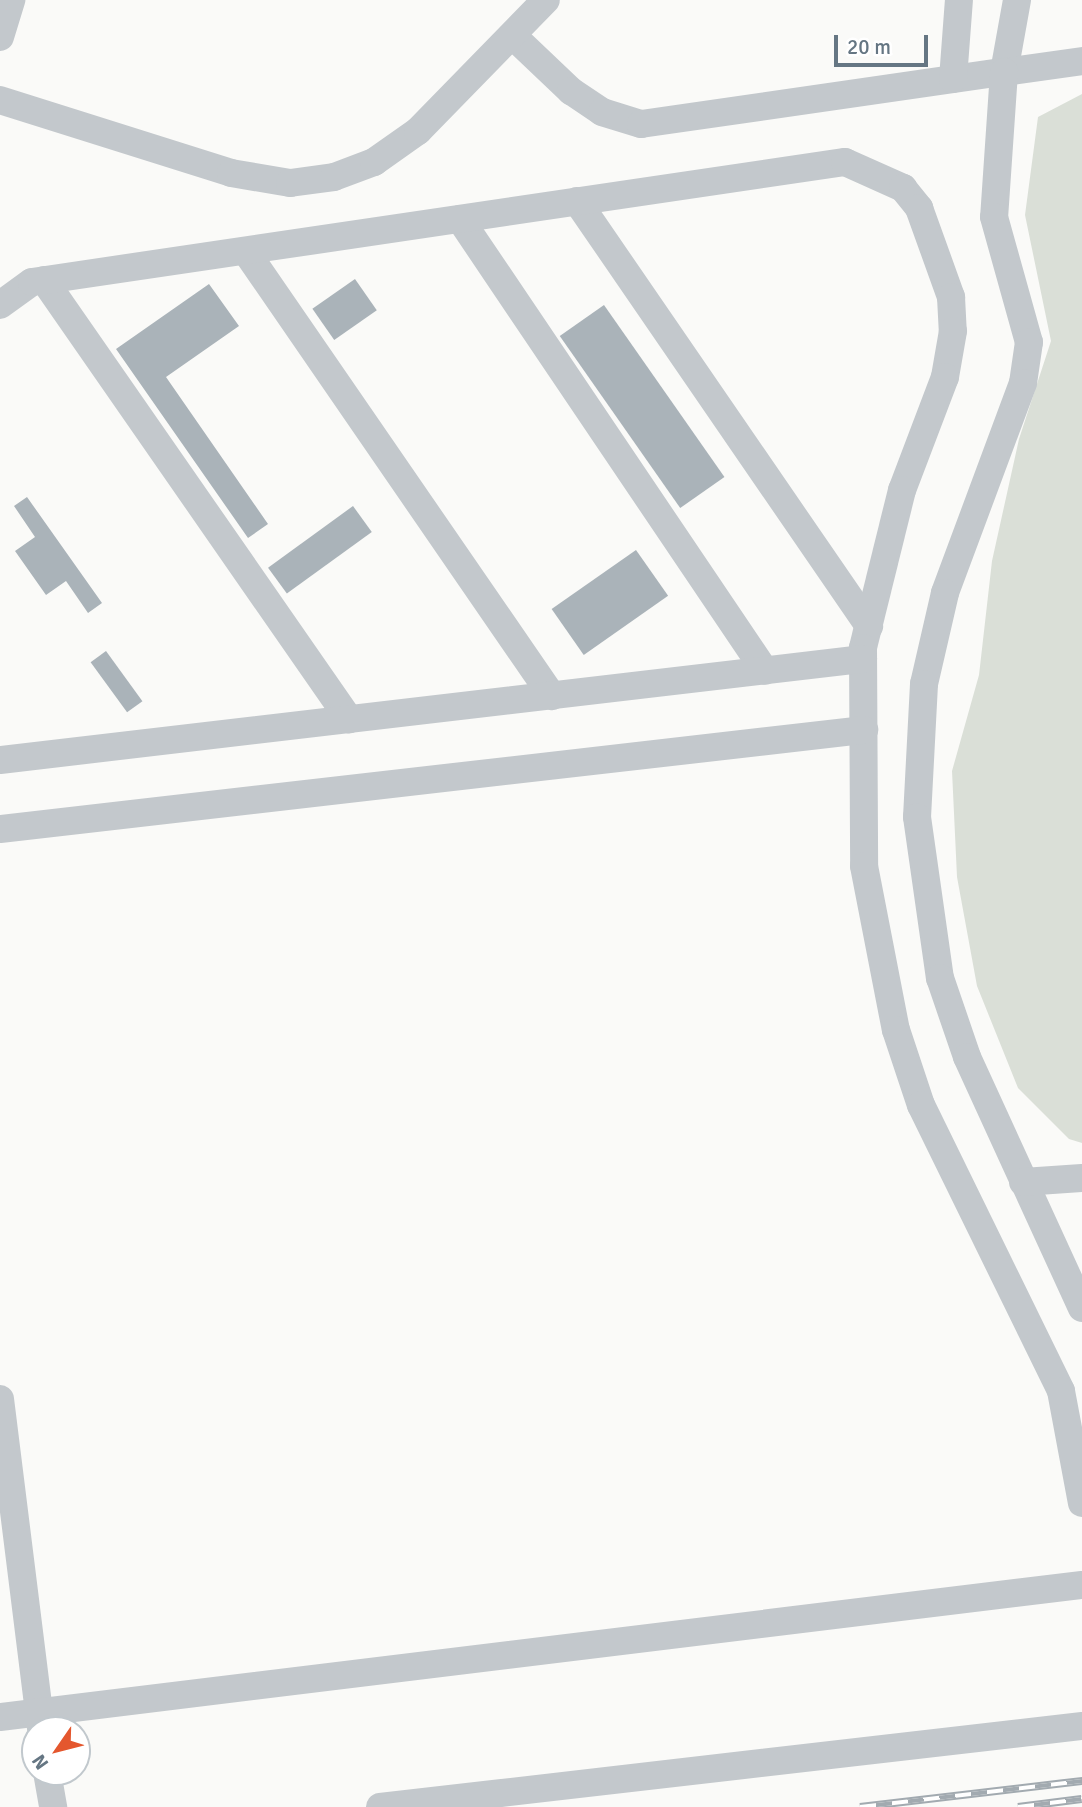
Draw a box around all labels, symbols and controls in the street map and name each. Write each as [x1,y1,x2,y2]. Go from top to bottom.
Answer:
scale bar [837,21,932,65]
text: 20 m [847,34,891,60]
north arrow [21,1716,91,1786]
text: N [27,1750,54,1774]

